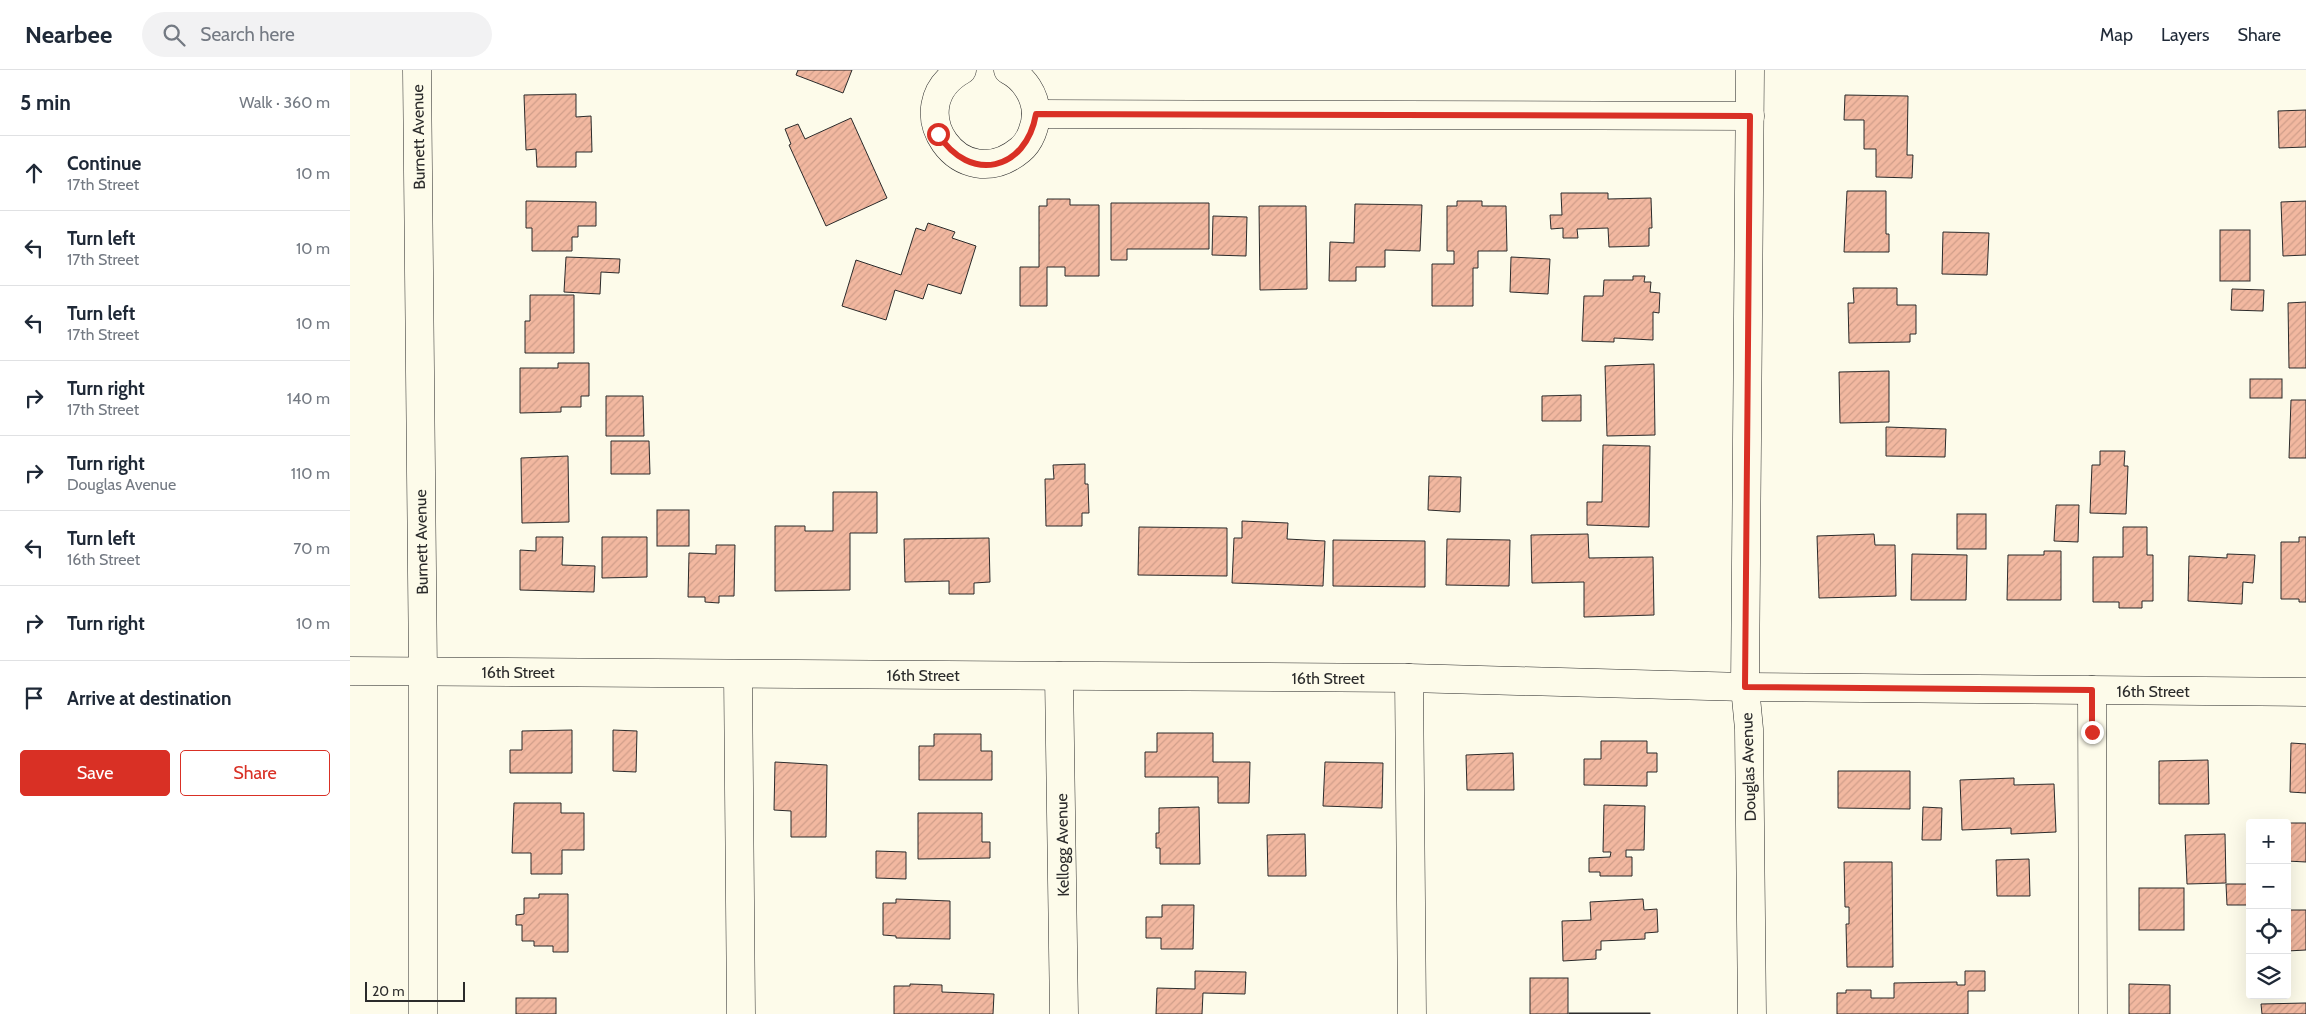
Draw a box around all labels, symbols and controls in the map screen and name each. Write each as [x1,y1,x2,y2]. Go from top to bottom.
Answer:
search box [142,12,492,57]
text: Nearbee [25,20,112,49]
icon: search [160,21,188,49]
text: Search here [200,23,295,46]
text: Map [2100,24,2133,46]
text: Layers [2161,24,2210,46]
text: Share [2238,24,2281,46]
street label: Burnett Avenue [408,84,429,190]
text: 5 min [20,90,71,115]
text: Walk · 360 m [239,93,330,112]
route start [927,123,950,146]
text: Continue [67,152,141,175]
icon: ahead [20,159,48,187]
text: 10 m [296,164,330,183]
text: 17th Street [67,175,139,194]
text: Turn left [67,227,135,250]
icon: left [20,234,48,262]
text: 10 m [296,239,330,258]
text: 17th Street [67,250,139,269]
text: Turn left [67,302,135,325]
icon: left [20,309,48,337]
text: 10 m [296,314,330,333]
text: 17th Street [67,325,139,344]
text: Turn right [67,377,145,400]
icon: right [20,384,48,412]
text: 140 m [287,389,330,408]
text: 17th Street [67,400,139,419]
text: Turn right [67,452,145,475]
icon: right [20,459,48,487]
text: 110 m [291,464,330,483]
text: Douglas Avenue [67,475,176,494]
street label: Burnett Avenue [411,489,432,595]
text: Turn left [67,527,135,550]
icon: left [20,534,48,562]
text: 70 m [293,539,330,558]
text: 16th Street [67,550,140,569]
icon: right [20,609,48,637]
text: Turn right [67,612,145,635]
text: 10 m [296,614,330,633]
street label: 16th Street [481,663,555,682]
street label: 16th Street [886,666,960,685]
street label: 16th Street [1291,669,1365,688]
street label: 16th Street [2116,682,2190,701]
icon: arrive [20,684,48,712]
text: Arrive at destination [67,687,231,710]
street label: Douglas Avenue [1737,712,1760,822]
route end [2081,721,2104,744]
button: Save [20,750,170,796]
button: Share [180,750,330,796]
street label: Kellogg Avenue [1052,793,1073,897]
map controls [2246,819,2291,999]
button: + [2246,819,2291,864]
button: − [2246,864,2291,909]
button: locate [2246,909,2291,954]
button: layers [2246,954,2291,999]
scale bar [365,979,465,1002]
text: 20 m [372,982,405,1000]

